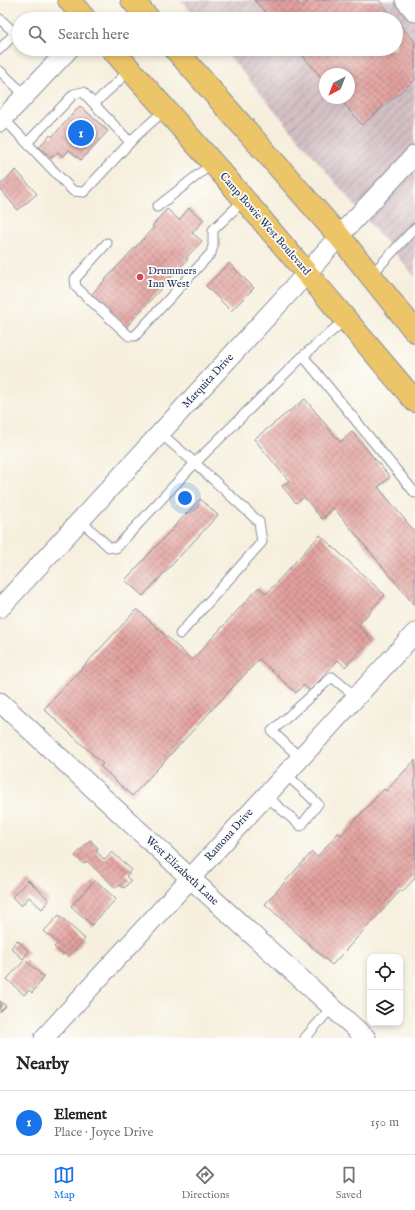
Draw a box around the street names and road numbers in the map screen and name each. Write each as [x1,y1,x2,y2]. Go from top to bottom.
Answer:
street label: Camp Bowie West Boulevard [217,170,314,278]
street label: Marquita Drive [179,351,237,411]
street label: Ramona Drive [202,806,256,864]
street label: West Elizabeth Lane [143,834,221,908]

